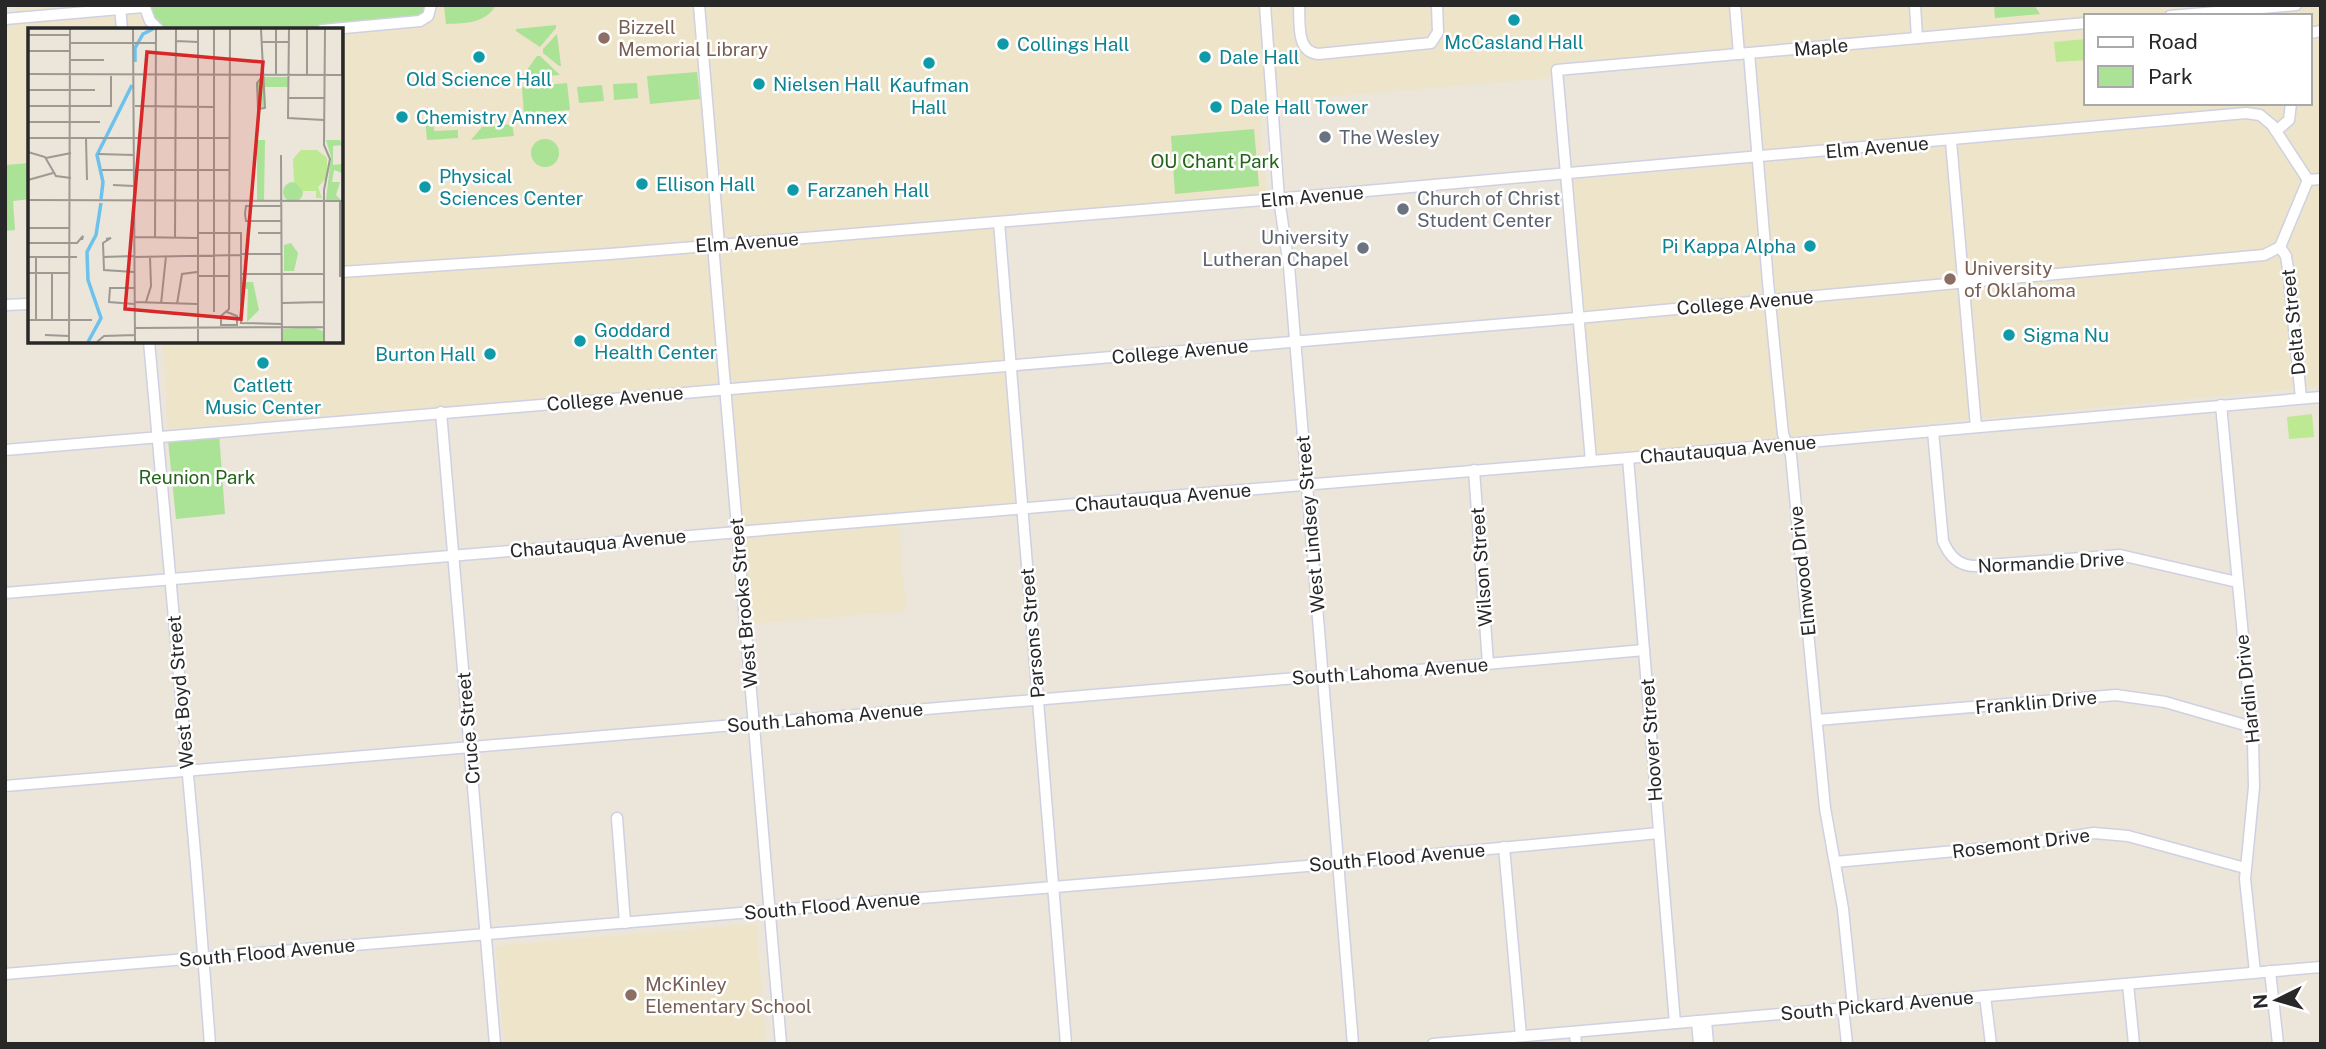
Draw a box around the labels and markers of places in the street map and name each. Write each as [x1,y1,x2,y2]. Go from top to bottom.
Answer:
marker: McCasland Hall [1506,12,1522,28]
place label: Bizzell Memorial Library [618,16,768,60]
marker: Bizzell Memorial Library [596,30,612,46]
place label: McCasland Hall [1444,31,1584,53]
place label: Collings Hall [1017,33,1130,55]
marker: Collings Hall [995,36,1011,52]
place label: Dale Hall [1219,46,1299,68]
marker: Old Science Hall [471,49,487,65]
marker: Dale Hall [1197,49,1213,65]
marker: Kaufman Hall [921,55,937,71]
place label: Old Science Hall [406,68,552,90]
place label: Nielsen Hall [773,73,880,95]
place label: Kaufman Hall [889,74,969,118]
marker: Nielsen Hall [751,76,767,92]
place label: Dale Hall Tower [1230,96,1368,118]
marker: Dale Hall Tower [1208,99,1224,115]
place label: Chemistry Annex [416,106,568,128]
marker: Chemistry Annex [394,109,410,125]
place label: The Wesley [1339,126,1440,148]
marker: The Wesley [1317,129,1333,145]
place label: Physical Sciences Center [439,165,583,209]
place label: Ellison Hall [656,173,756,195]
marker: Ellison Hall [634,176,650,192]
marker: Physical Sciences Center [417,179,433,195]
place label: Farzaneh Hall [807,179,929,201]
marker: Farzaneh Hall [785,182,801,198]
place label: Church of Christ Student Center [1417,187,1560,231]
marker: Church of Christ Student Center [1395,201,1411,217]
place label: University Lutheran Chapel [1202,226,1349,270]
place label: Pi Kappa Alpha [1662,235,1796,257]
marker: Pi Kappa Alpha [1802,238,1818,254]
marker: University Lutheran Chapel [1355,240,1371,256]
place label: University of Oklahoma [1964,257,2076,301]
marker: University of Oklahoma [1942,271,1958,287]
place label: Goddard Health Center [594,319,717,363]
place label: Sigma Nu [2023,324,2109,346]
marker: Sigma Nu [2001,327,2017,343]
marker: Goddard Health Center [572,333,588,349]
place label: Burton Hall [375,343,476,365]
marker: Burton Hall [482,346,498,362]
marker: Catlett Music Center [255,355,271,371]
place label: Catlett Music Center [205,374,321,418]
place label: McKinley Elementary School [645,973,812,1017]
marker: McKinley Elementary School [623,987,639,1003]

